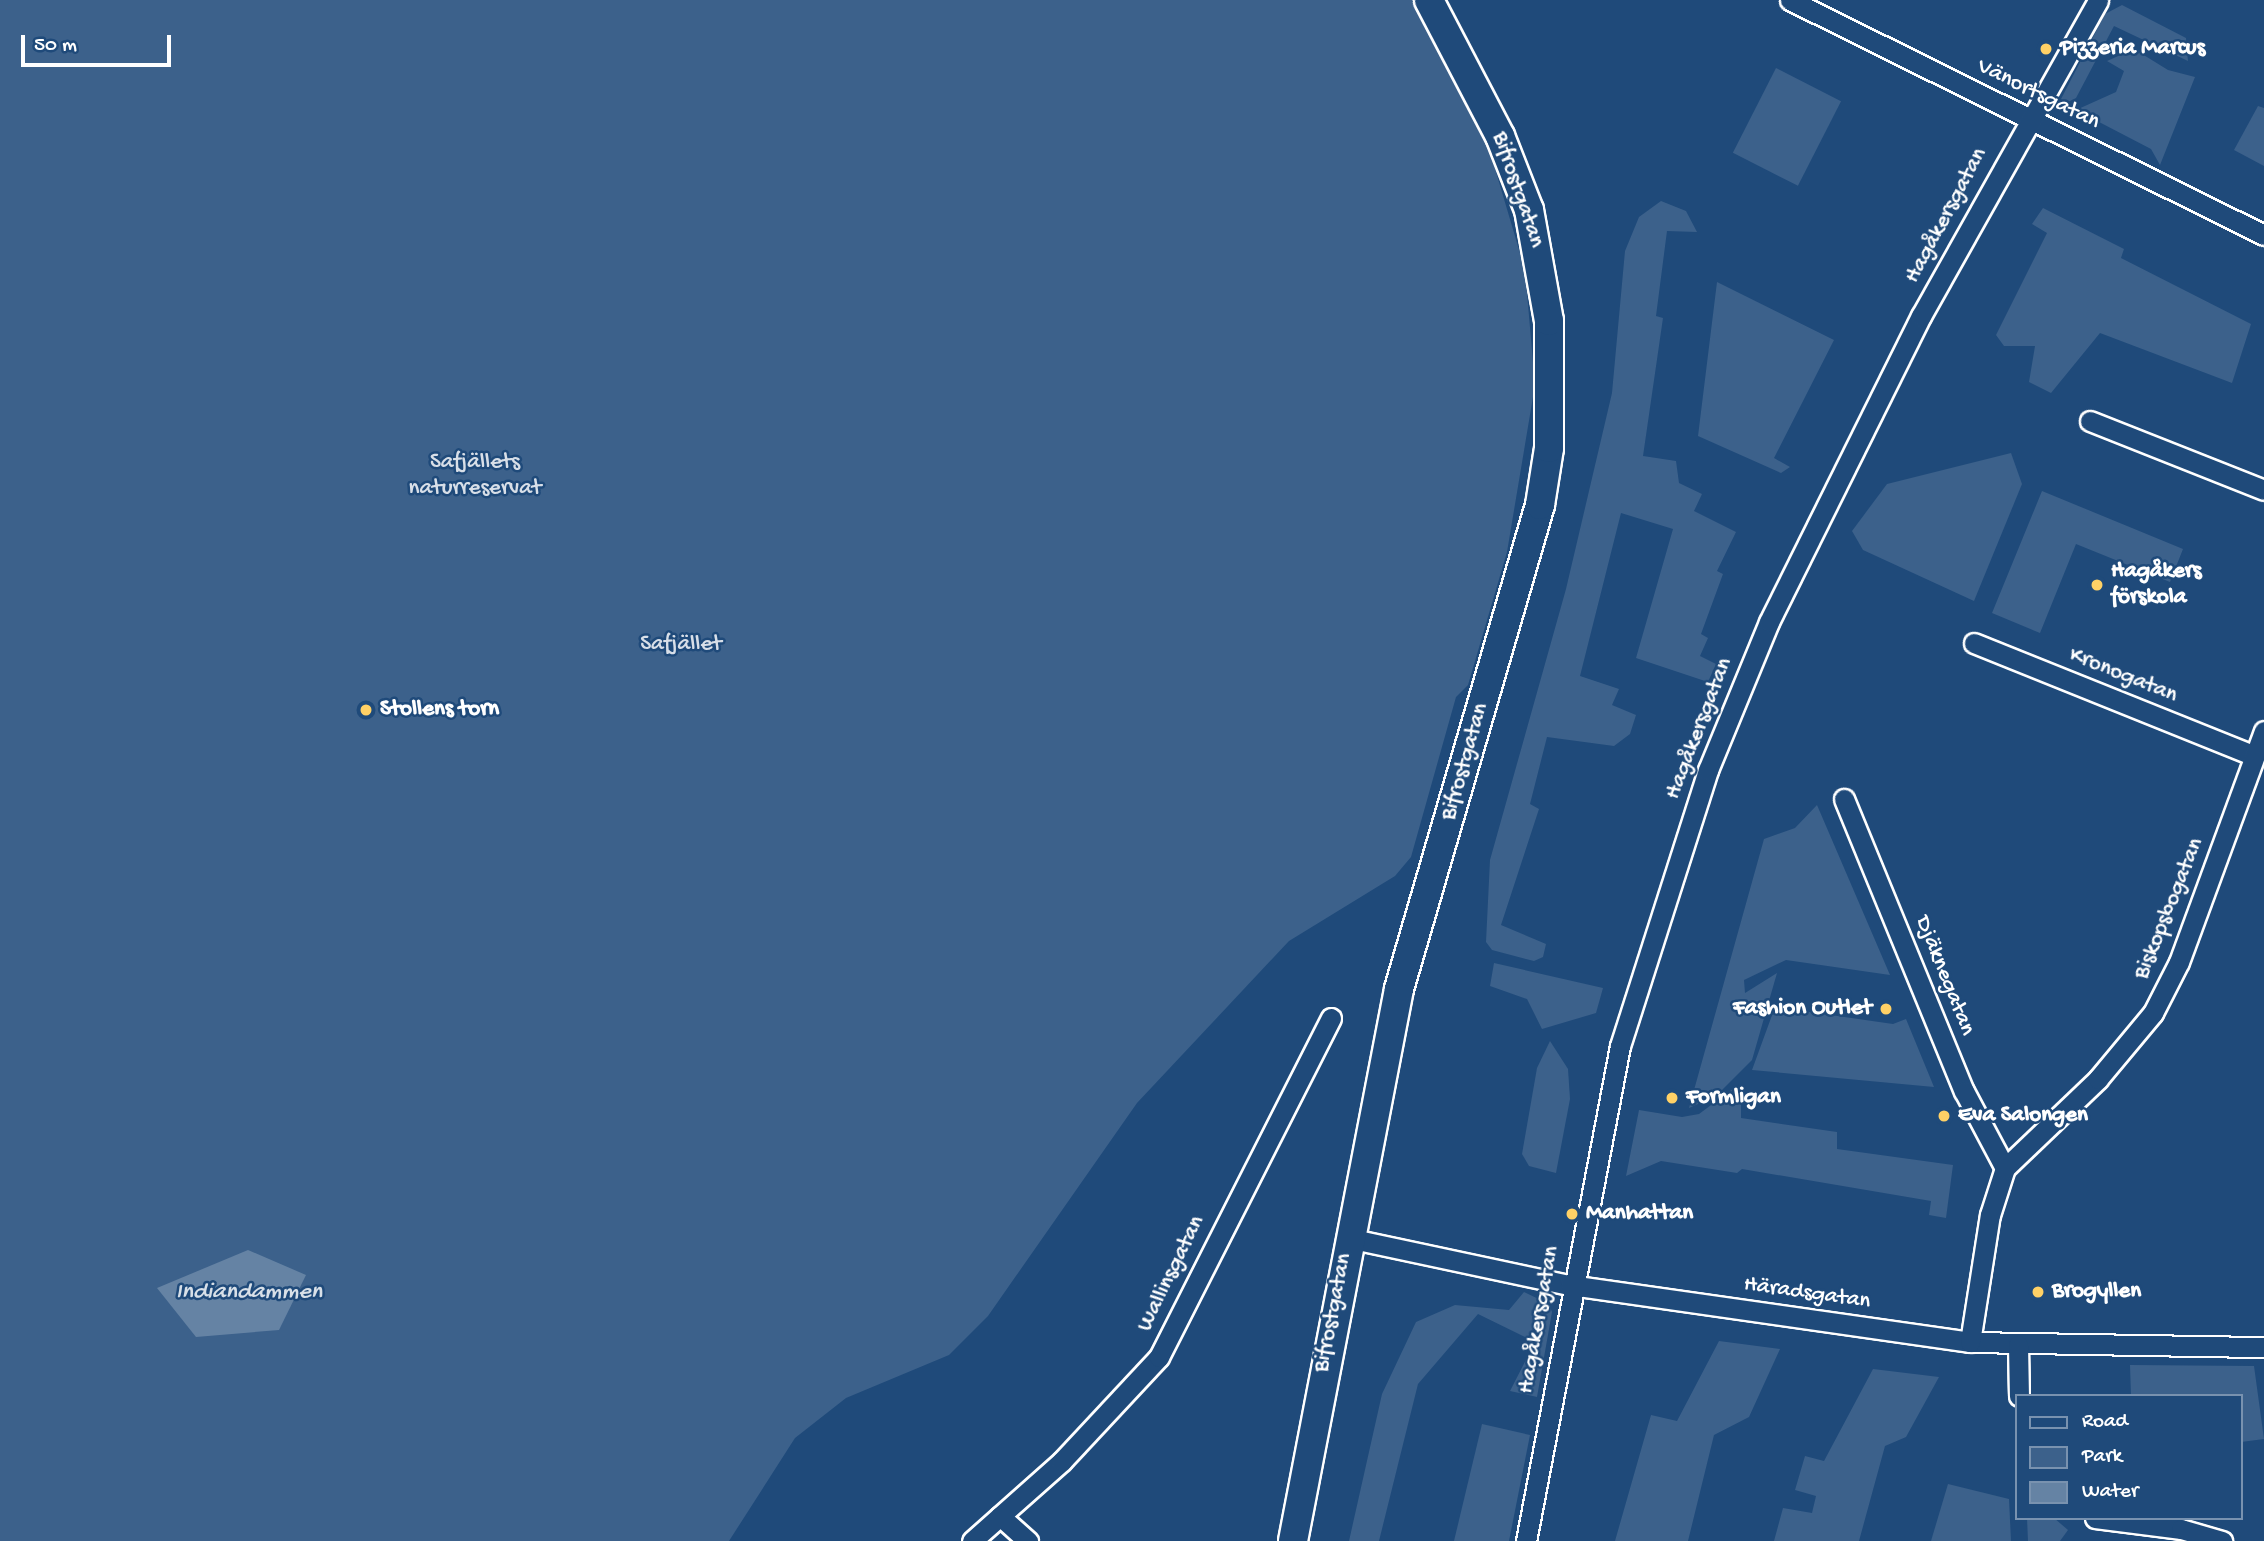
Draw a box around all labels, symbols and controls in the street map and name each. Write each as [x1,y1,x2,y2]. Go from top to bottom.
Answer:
scale bar [24,21,175,65]
text: 50 m [34,34,77,59]
place label: Pizzeria Marcus [2060,35,2205,63]
marker: Pizzeria Marcus [2038,41,2054,57]
street label: Vänortsgatan [1972,53,2104,137]
street label: Bifrostgatan [1484,128,1550,252]
street label: Hagåkersgatan [1900,144,1994,288]
park label: Safjällets naturreservat [409,449,541,503]
place label: Hagåkers förskola [2111,558,2201,612]
marker: Hagåkers förskola [2089,577,2105,593]
park label: Safjället [640,631,722,659]
street label: Kronogatan [2065,642,2181,710]
street label: Hagåkersgatan [1660,654,1740,804]
place label: Stollens torn [380,696,499,724]
street label: Bifrostgatan [1436,700,1496,824]
marker: Stollens torn [358,702,374,718]
street label: Biskopsbogatan [2129,834,2211,984]
street label: Djäknegatan [1908,912,1980,1040]
place label: Fashion Outlet [1733,995,1872,1023]
marker: Fashion Outlet [1878,1001,1894,1017]
place label: Formligan [1686,1084,1781,1112]
marker: Formligan [1664,1090,1680,1106]
place label: Eva Salongen [1958,1102,2088,1130]
marker: Eva Salongen [1936,1108,1952,1124]
place label: Manhattan [1586,1200,1693,1228]
marker: Manhattan [1564,1206,1580,1222]
street label: Wallinsgatan [1132,1211,1212,1337]
street label: Hagåkersgatan [1513,1244,1567,1396]
street label: Bifrostgatan [1309,1251,1359,1375]
street label: Häradsgatan [1742,1271,1872,1317]
place label: Brogyllen [2052,1278,2141,1306]
water label: Indiandammen [176,1279,322,1307]
marker: Brogyllen [2030,1284,2046,1300]
legend [2016,1394,2243,1520]
text: Road [2082,1410,2128,1435]
text: Park [2082,1445,2122,1470]
text: Water [2082,1480,2138,1505]

